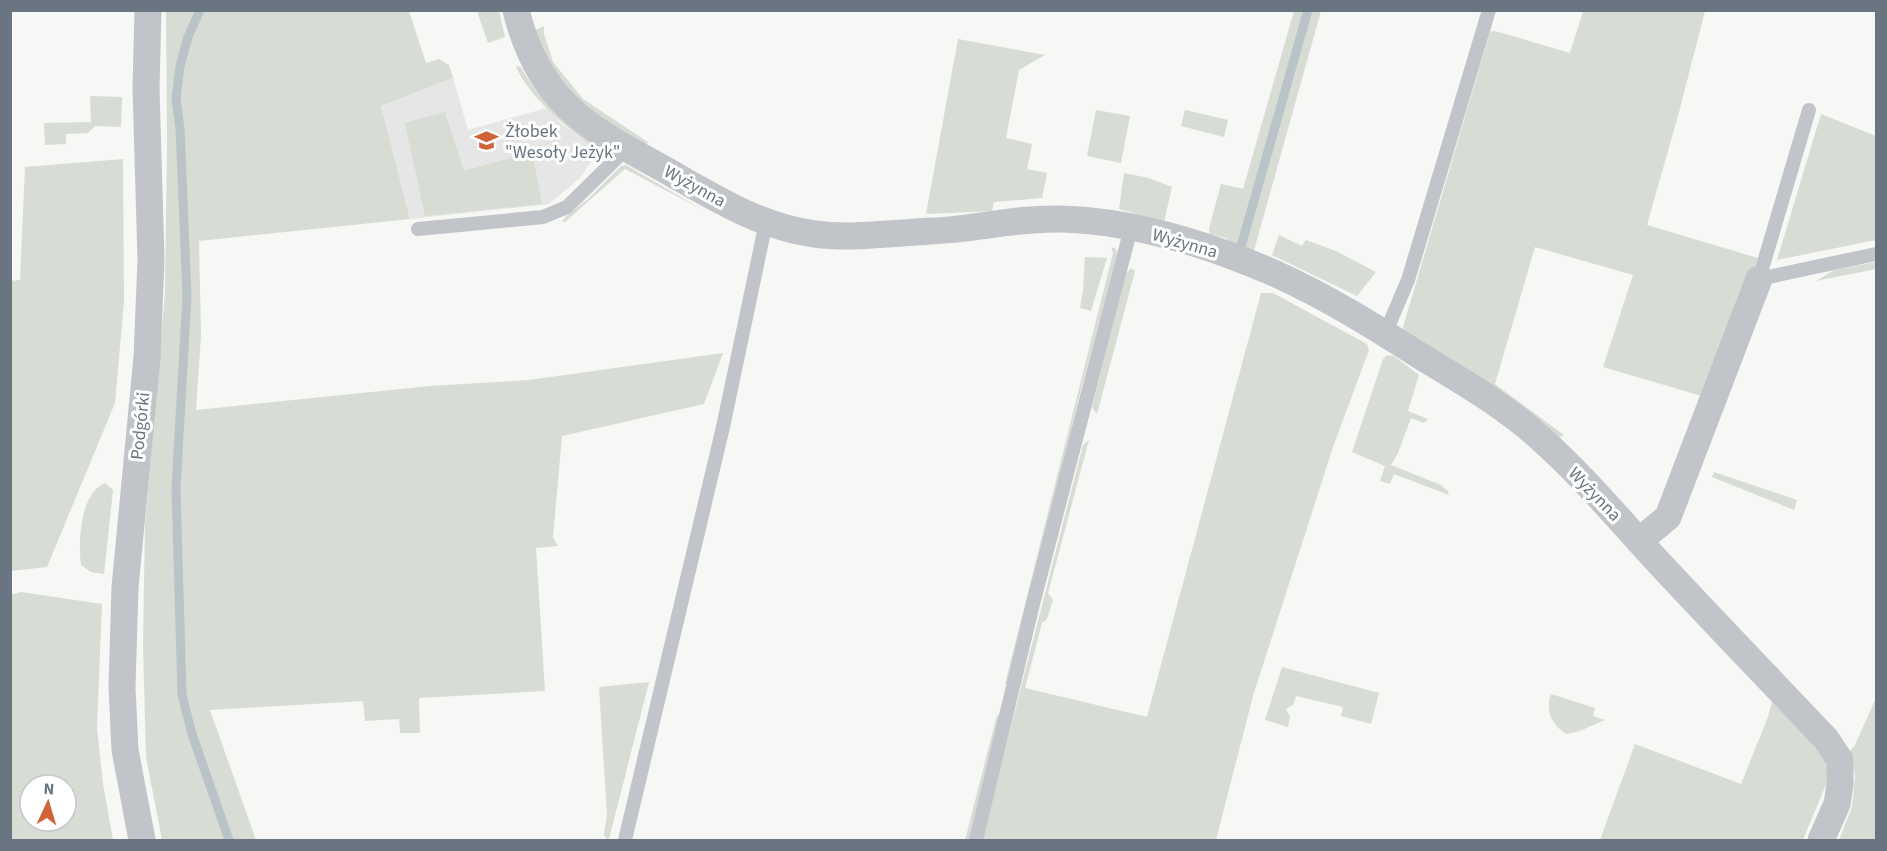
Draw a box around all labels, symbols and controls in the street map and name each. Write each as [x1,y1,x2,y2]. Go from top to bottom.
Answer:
place label: Żłobek "Wesoły Jeżyk" [505,119,621,165]
school or university icon: Żłobek "Wesoły Jeżyk" [474,128,500,154]
street label: Wyżynna [659,159,730,214]
street label: Wyżynna [1149,222,1220,265]
street label: Podgórki [125,391,156,461]
street label: Wyżynna [1562,462,1627,527]
north arrow [18,773,78,833]
text: N [43,778,55,800]

